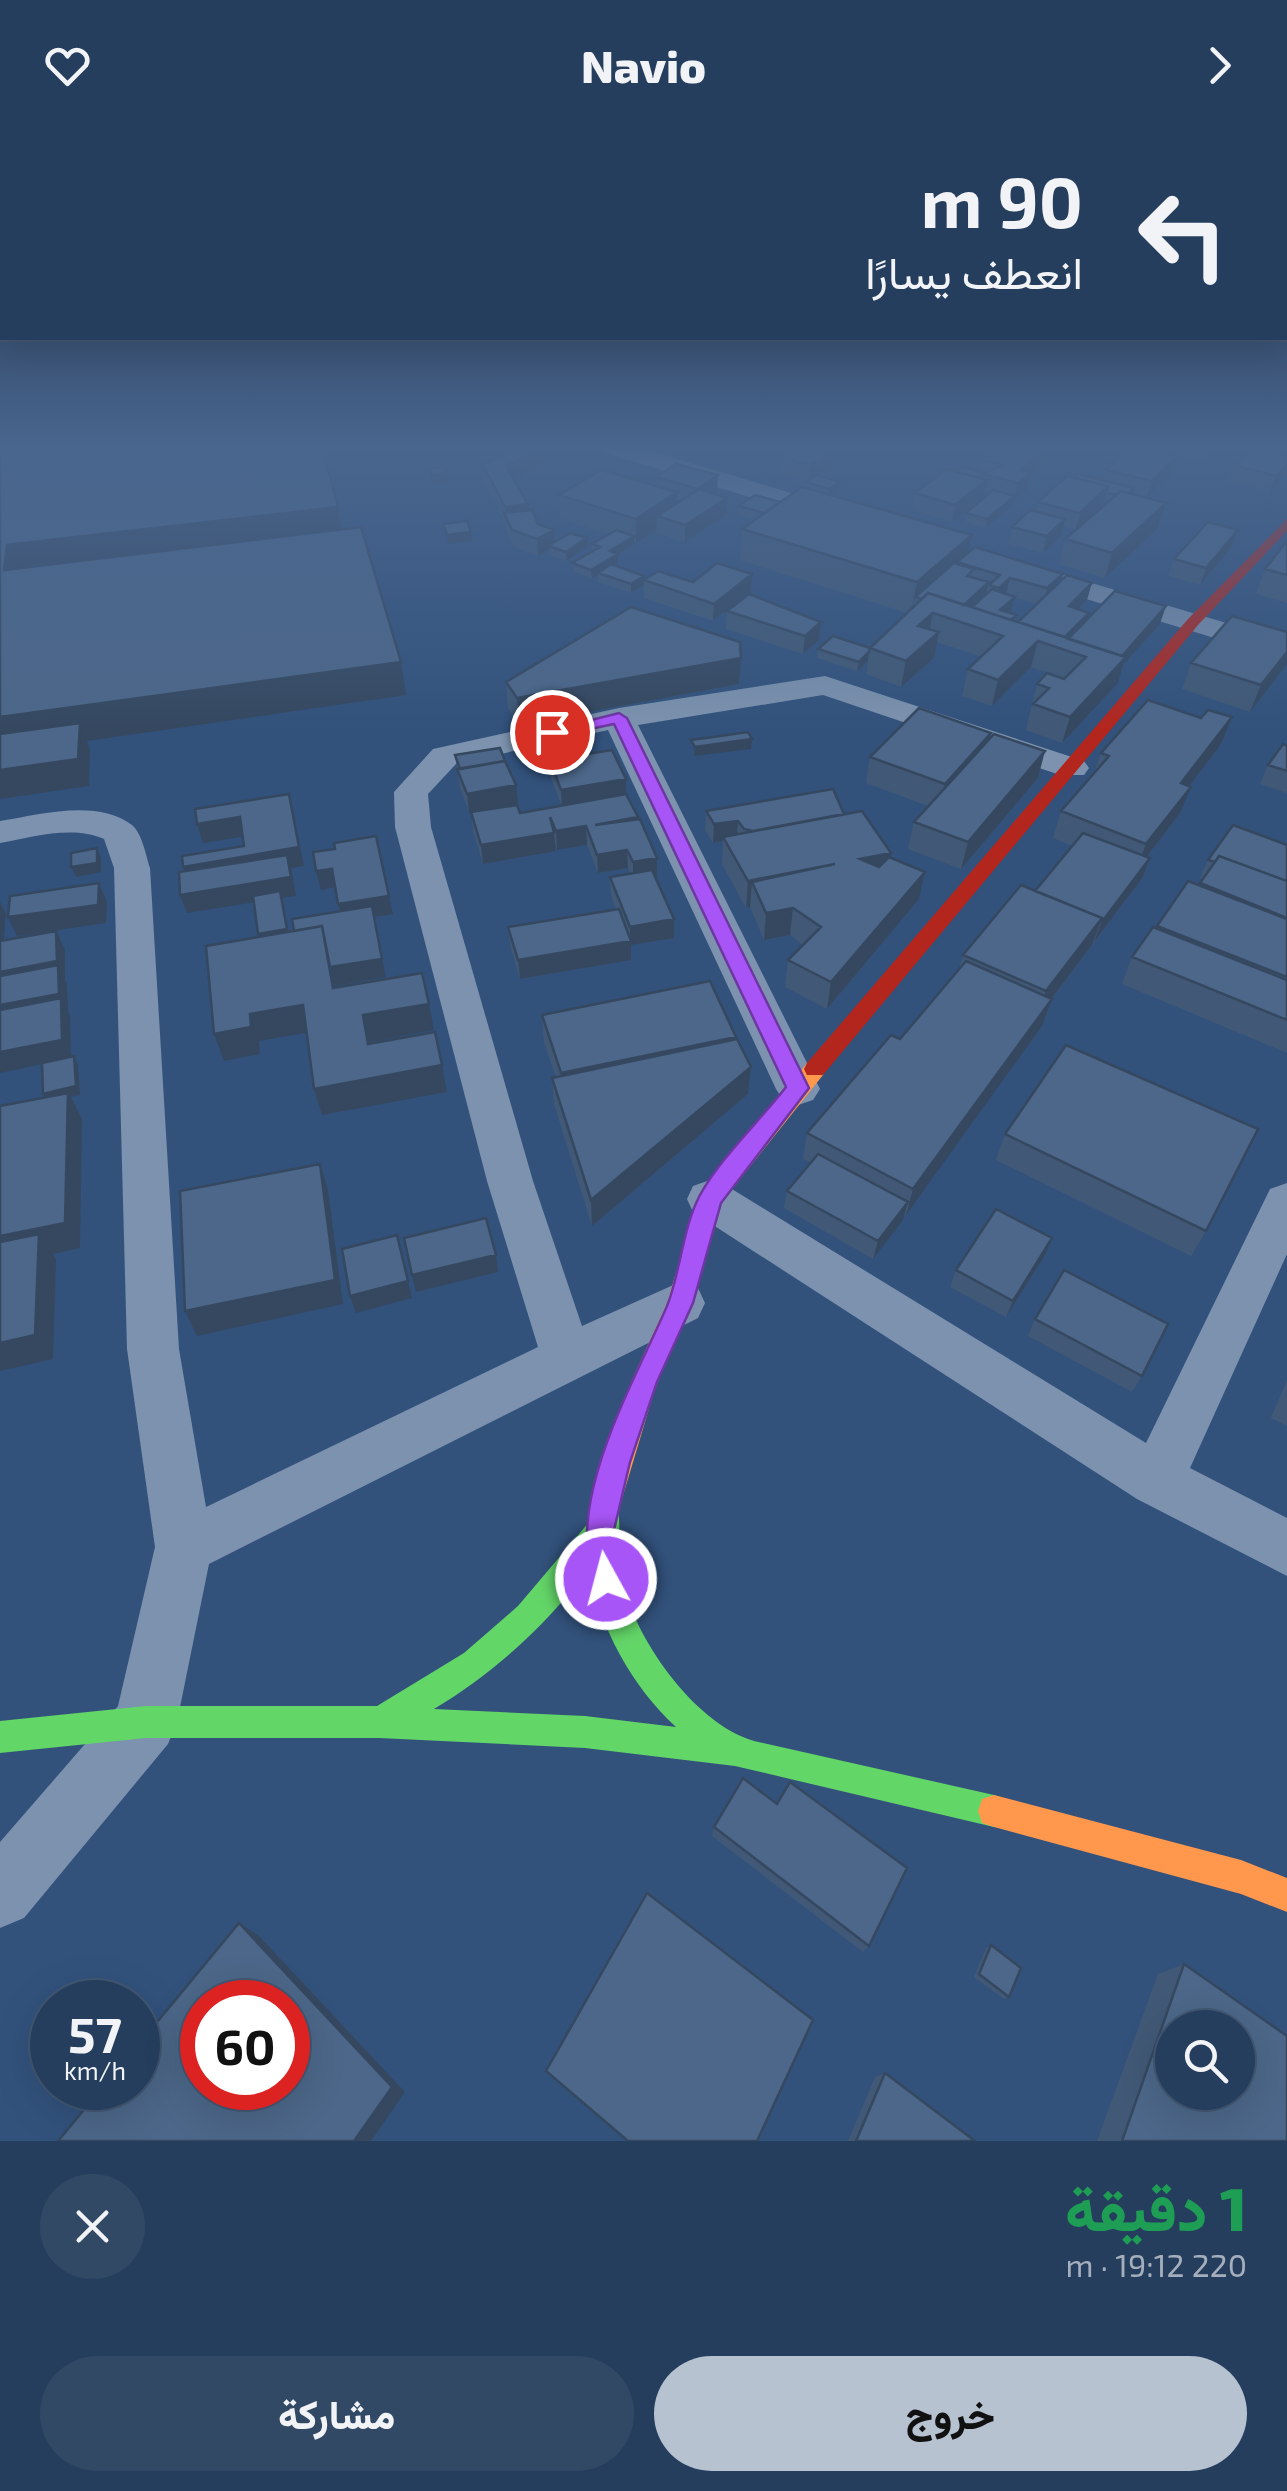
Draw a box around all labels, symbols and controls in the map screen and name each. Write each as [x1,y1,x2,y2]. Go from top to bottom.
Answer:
icon: heart [40,38,95,93]
text: Navio [581,38,706,92]
icon: forward [1192,38,1247,93]
text: 90 m [921,158,1083,242]
icon: left [1118,170,1248,300]
text: انعطف يسارًا [865,244,1083,298]
pin [510,690,595,775]
icon: arrive [525,705,580,760]
position arrow [554,1527,658,1631]
speed limit sign: 60 [180,1980,310,2110]
text: 57 [68,2003,122,2063]
map controls [1155,2010,1255,2110]
button: search [1155,2010,1255,2110]
text: km/h [64,2055,126,2085]
text: 1 دقيقة [1065,2171,1247,2243]
button: close [40,2174,145,2279]
text: 220 m · 19:12 [1065,2245,1247,2283]
button: مشاركة [40,2356,634,2471]
button: خروج [654,2356,1247,2471]

